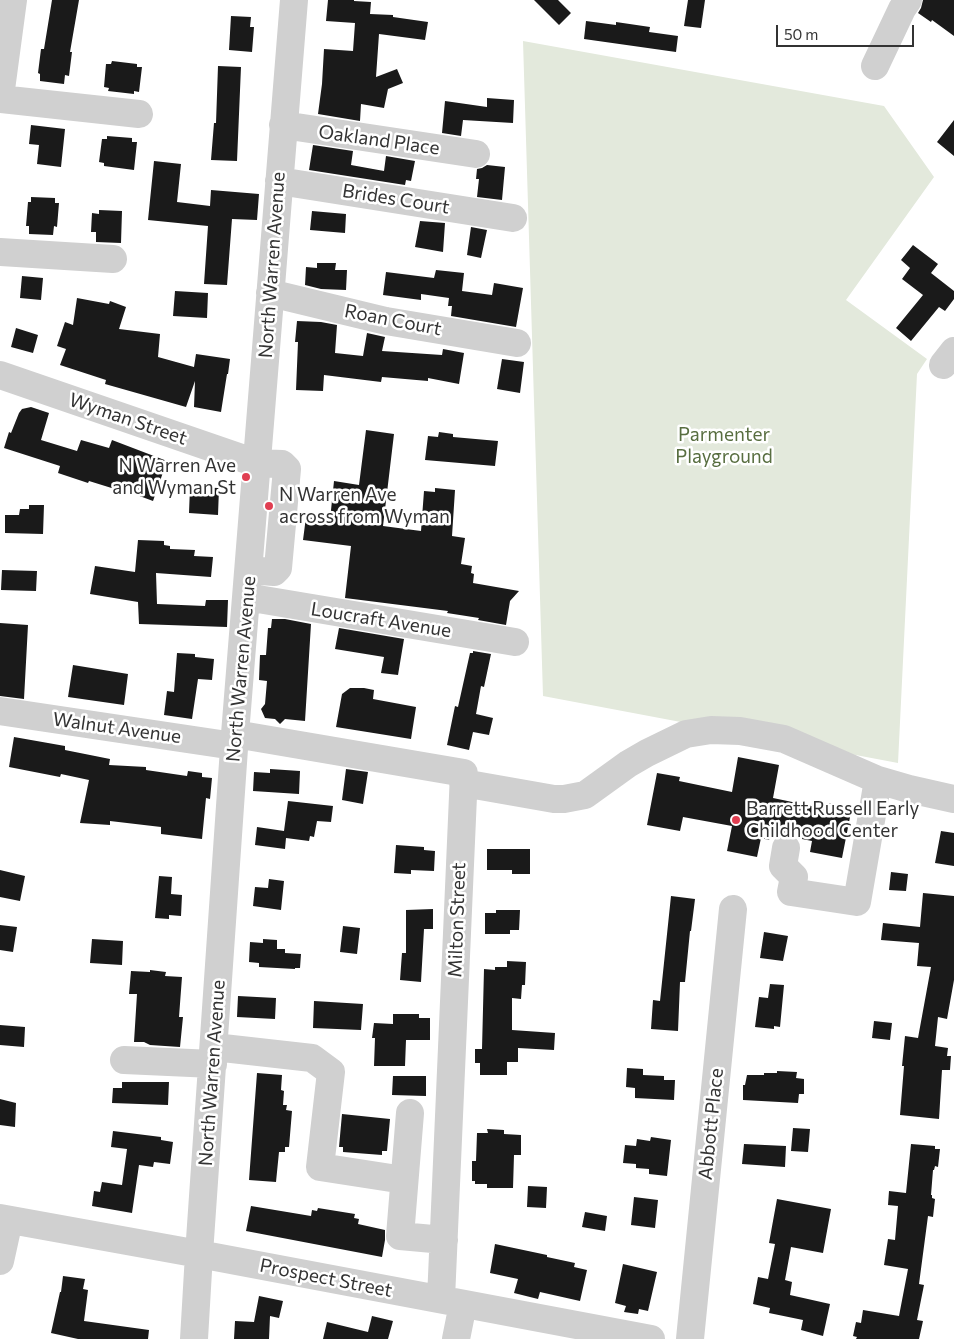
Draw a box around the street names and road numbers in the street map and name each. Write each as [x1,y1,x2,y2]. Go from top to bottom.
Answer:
street label: Oakland Place [317,120,441,160]
street label: North Warren Avenue [254,171,290,359]
street label: Brides Court [341,179,451,219]
street label: Roan Court [343,299,443,341]
street label: Wyman Street [66,388,190,450]
street label: North Warren Avenue [222,575,260,763]
street label: Loucraft Avenue [309,598,453,642]
street label: Walnut Avenue [51,708,183,748]
street label: Milton Street [444,862,470,978]
street label: North Warren Avenue [194,979,230,1167]
street label: Abbott Place [694,1067,728,1181]
street label: Prospect Street [258,1254,394,1302]

